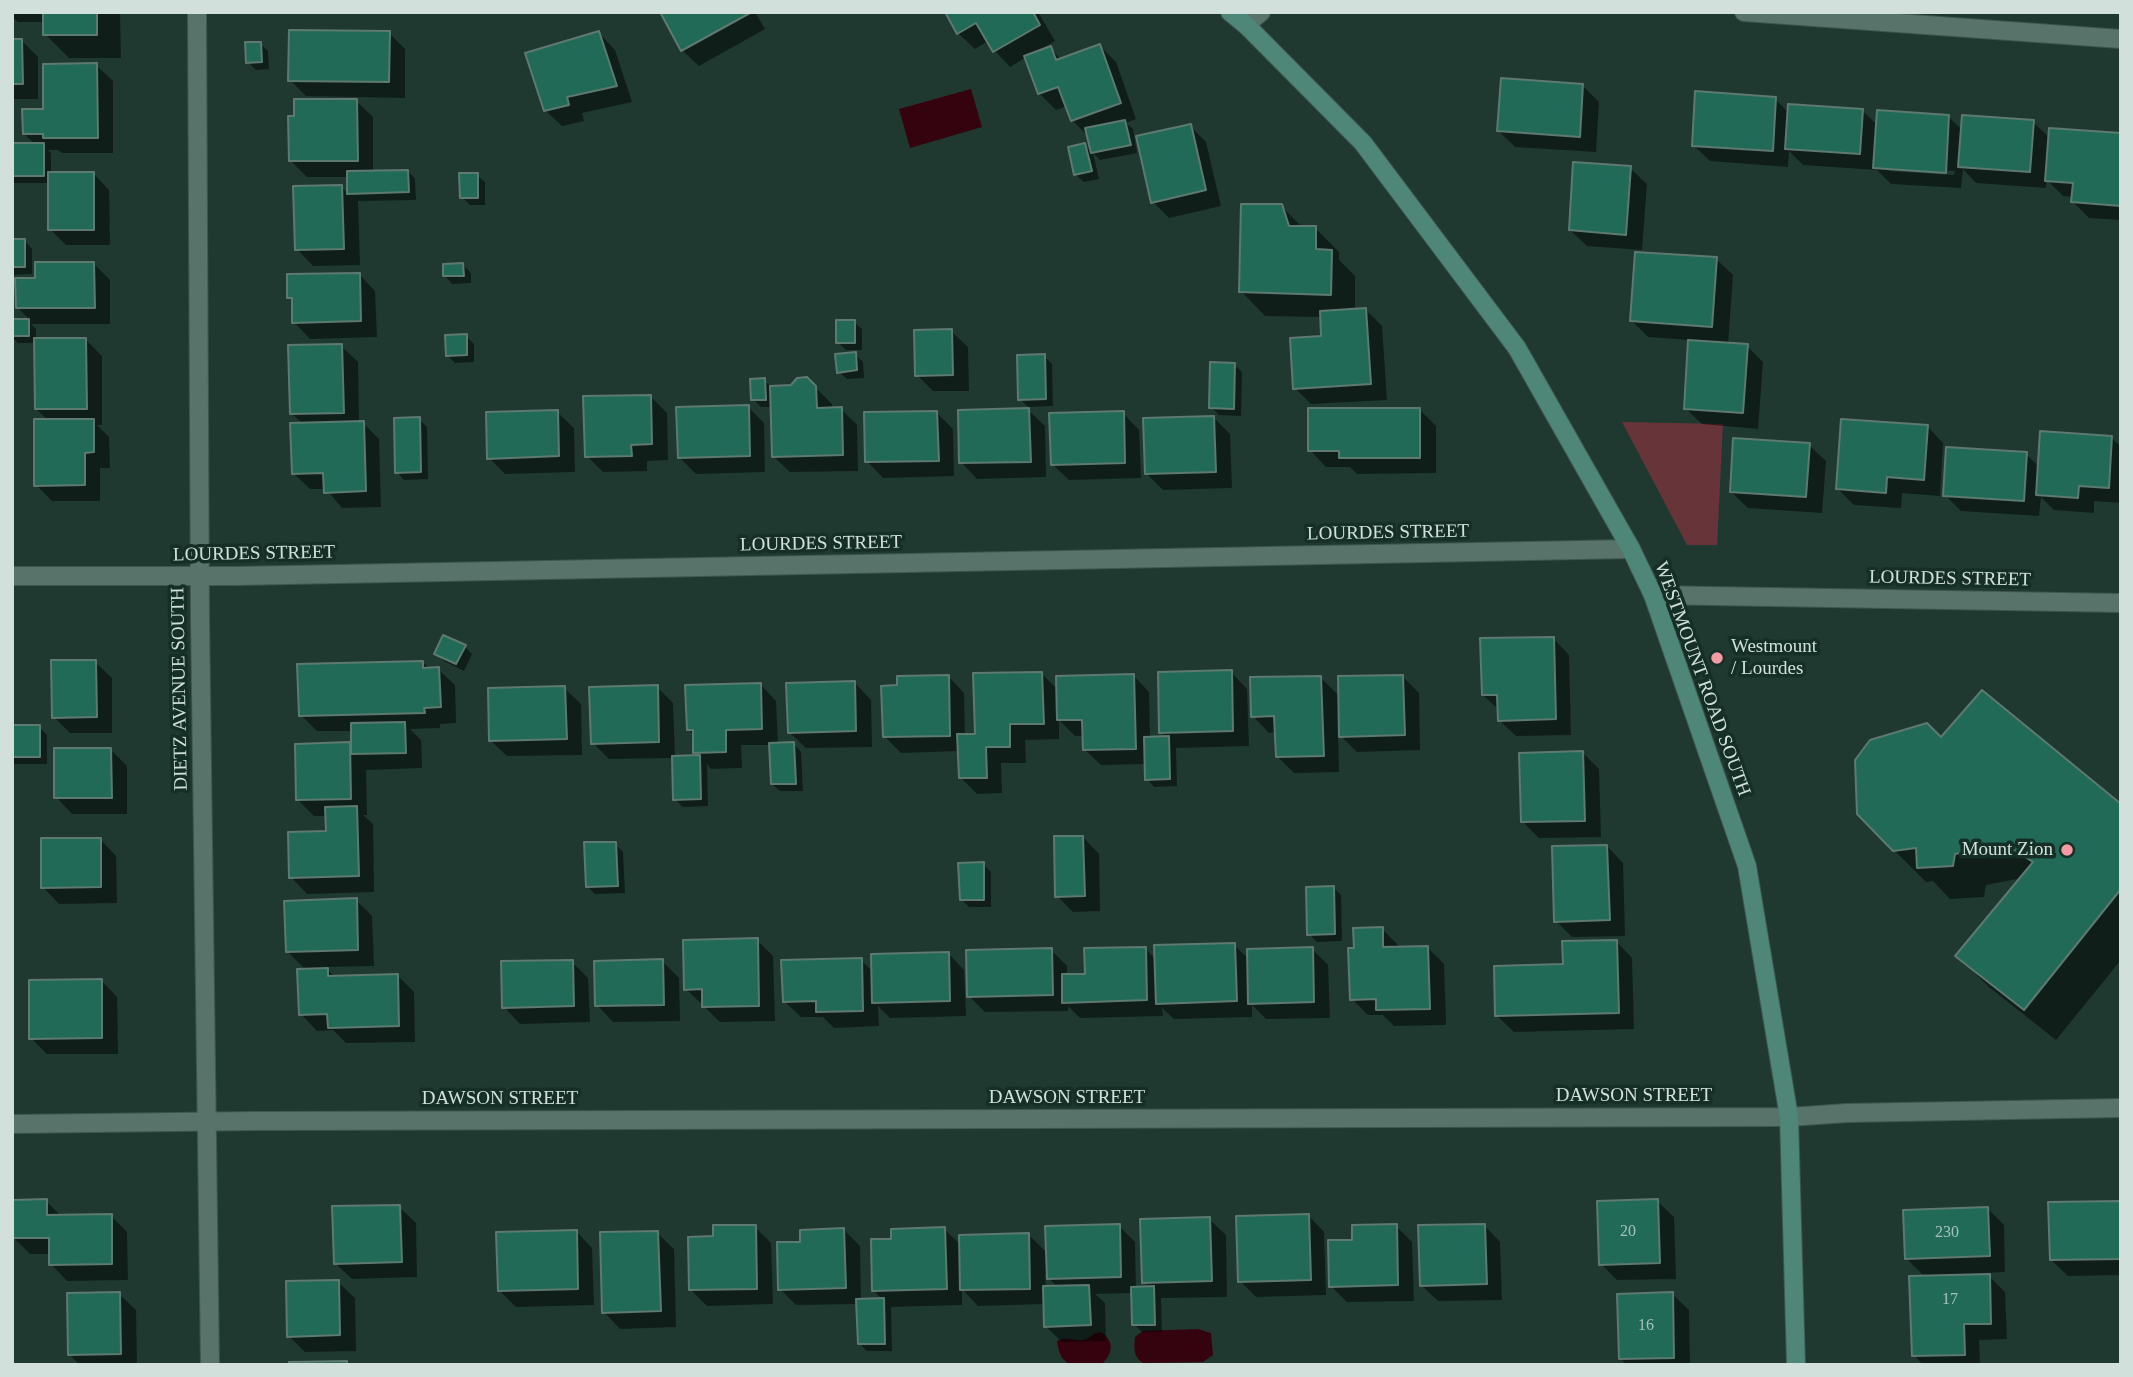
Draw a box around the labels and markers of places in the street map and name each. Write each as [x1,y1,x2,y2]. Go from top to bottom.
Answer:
place label: Westmount / Lourdes [1731,636,1817,680]
marker: Westmount / Lourdes [1709,650,1725,666]
place label: Mount Zion [1962,839,2053,861]
marker: Mount Zion [2059,842,2075,858]

